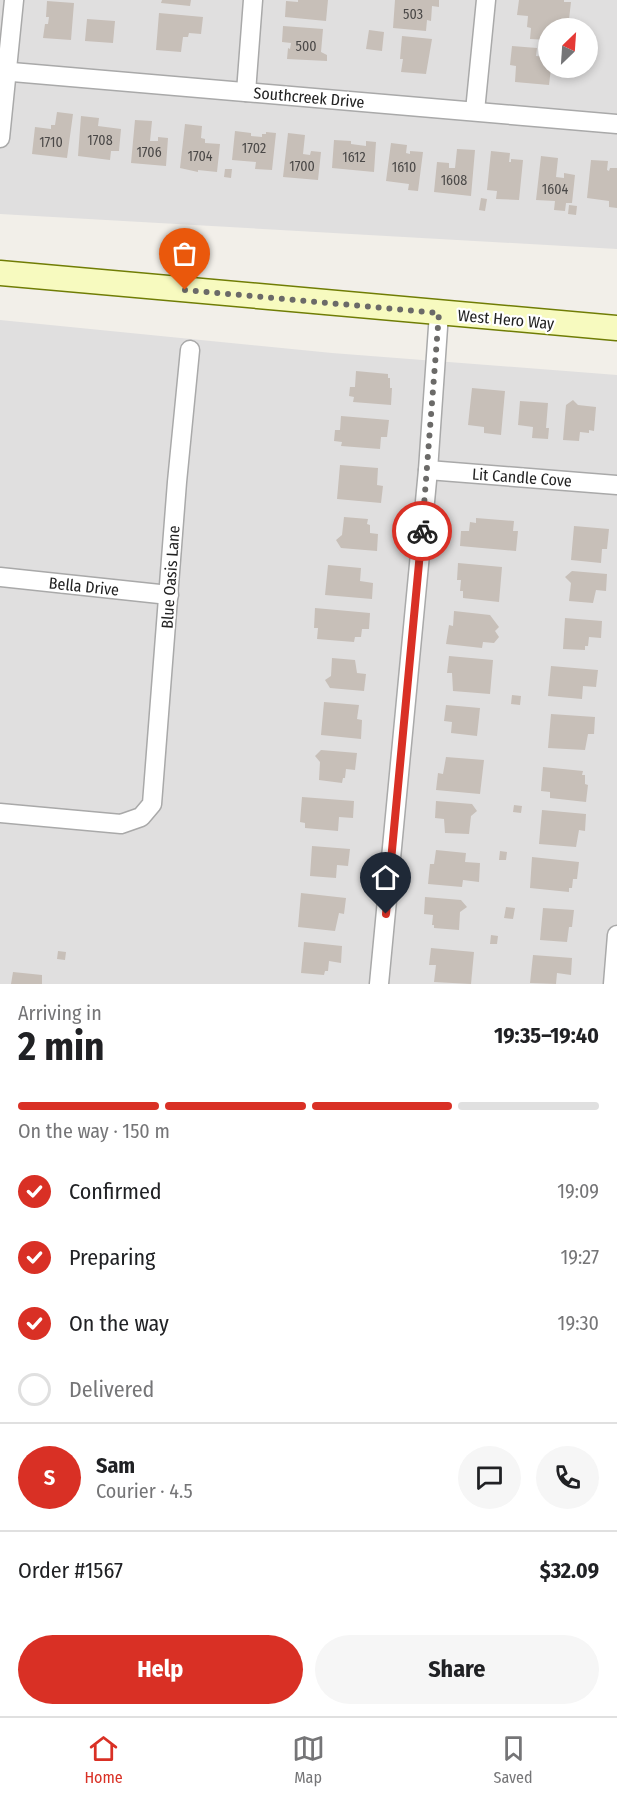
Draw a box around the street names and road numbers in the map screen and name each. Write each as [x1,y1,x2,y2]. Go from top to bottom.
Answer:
street label: Southcreek Drive [253,83,365,112]
street label: West Hero Way [457,306,556,333]
street label: Lit Candle Cove [471,465,573,490]
street label: Blue Oasis Lane [157,525,184,629]
street label: Bella Drive [48,573,120,600]

